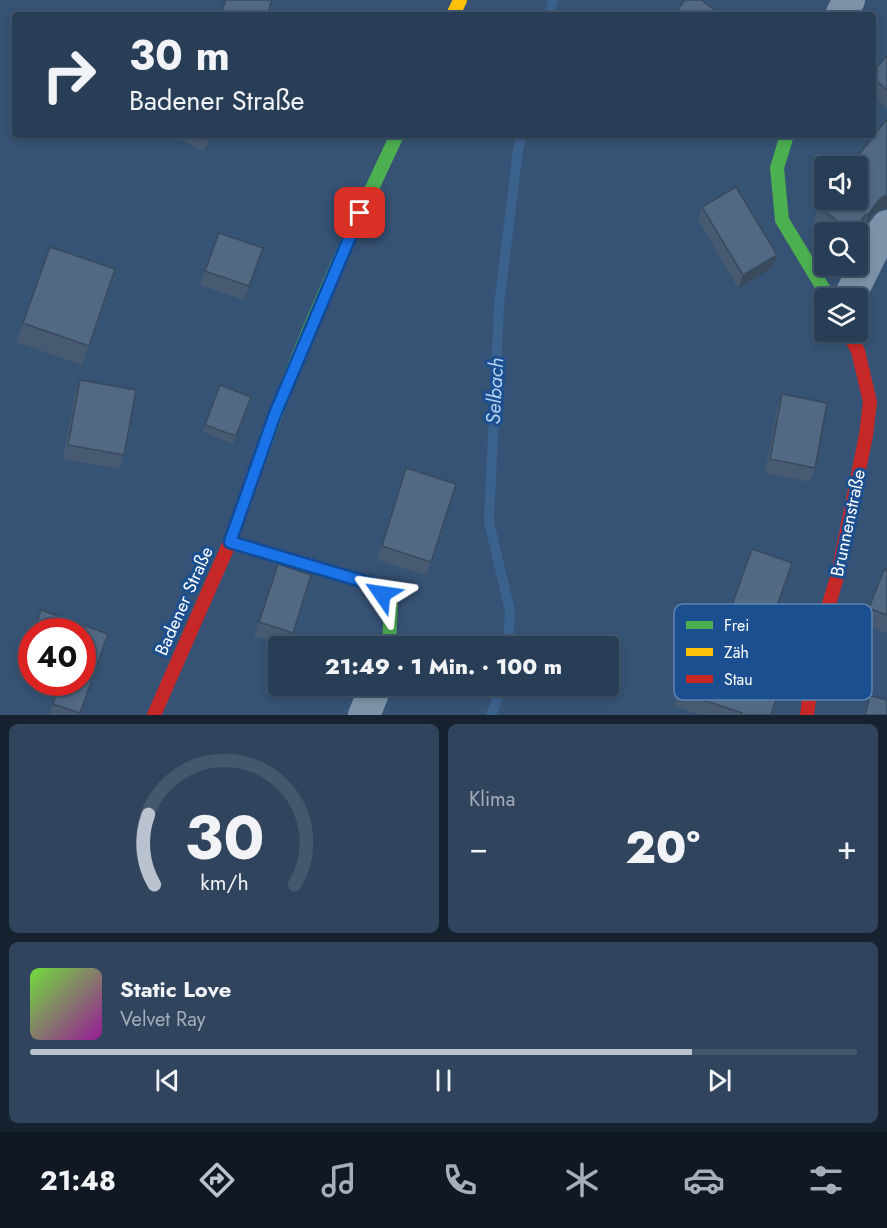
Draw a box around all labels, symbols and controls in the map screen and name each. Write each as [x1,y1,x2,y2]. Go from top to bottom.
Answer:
text: 30 m [129,25,230,86]
icon: right [30,36,108,114]
text: Badener Straße [129,81,304,120]
map controls [814,156,868,342]
button: sound [814,156,868,210]
pin [334,187,385,238]
icon: arrive [343,196,376,229]
button: search [814,222,868,276]
button: layers [814,288,868,342]
water label: Selbach [479,357,511,425]
street label: Brunnenstraße [824,467,872,579]
street label: Badener Straße [148,542,220,660]
position arrow [350,562,414,626]
legend [674,604,872,700]
text: Frei [724,614,749,637]
speed limit sign: 40 [18,618,96,696]
text: Zäh [724,641,749,664]
text: 21:49 · 1 Min. · 100 m [325,650,562,682]
text: Stau [724,668,753,691]
text: Klima [469,785,515,814]
text: 30 [184,792,264,882]
text: 20° [625,815,700,880]
text: − [469,824,488,871]
text: + [837,824,857,871]
text: km/h [200,868,248,899]
text: Static Love [120,973,231,1005]
text: Velvet Ray [120,1005,206,1034]
icon: previous [151,1064,184,1097]
icon: pause [427,1064,460,1097]
icon: next [703,1064,736,1097]
icon: directions [196,1159,238,1201]
icon: music [318,1159,360,1201]
icon: phone [439,1159,481,1201]
icon: climate [561,1159,603,1201]
icon: car [683,1159,725,1201]
icon: filters [805,1159,847,1201]
text: 21:48 [40,1161,116,1200]

